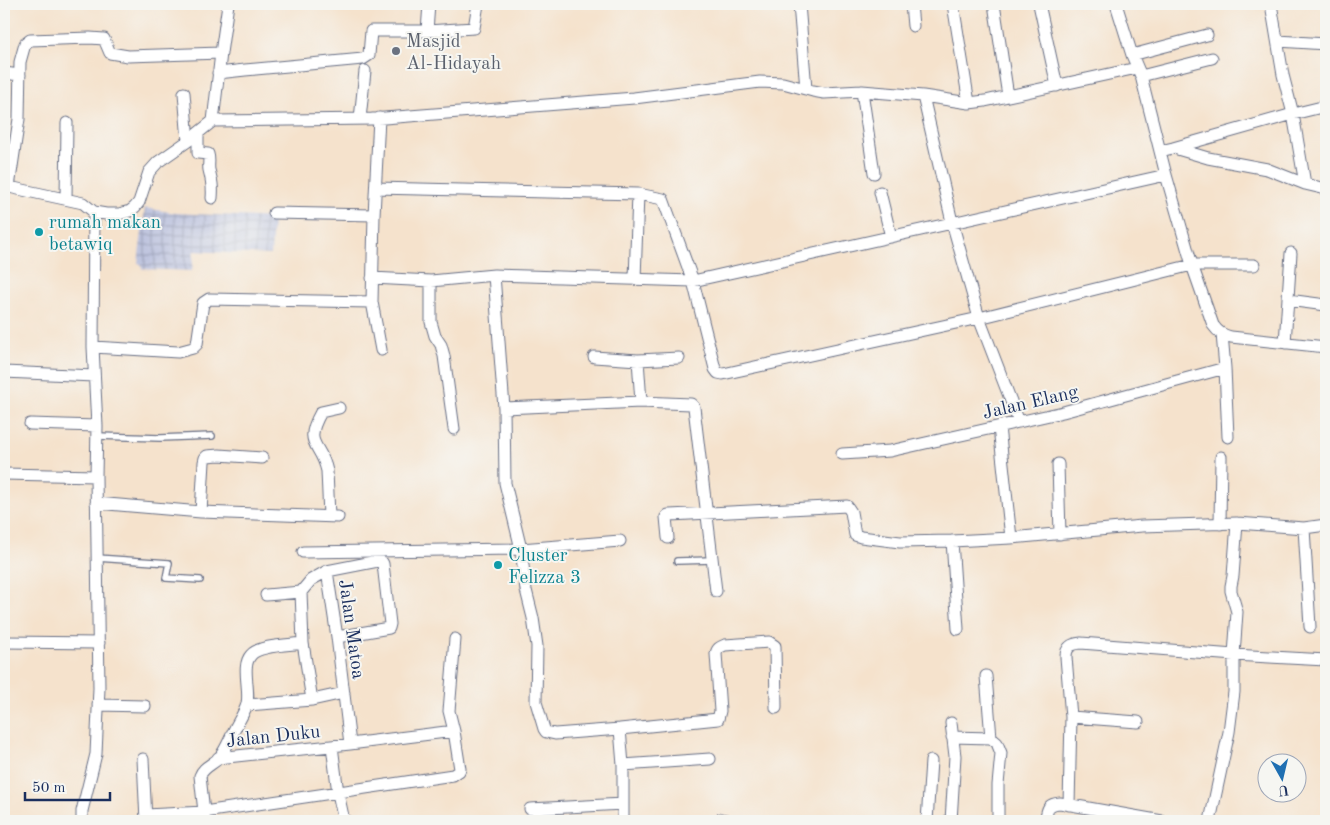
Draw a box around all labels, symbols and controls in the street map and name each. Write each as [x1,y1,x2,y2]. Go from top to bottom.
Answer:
place label: Masjid Al-Hidayah [406,33,501,74]
marker: Masjid Al-Hidayah [390,45,402,57]
place label: rumah makan betawiq [49,214,161,255]
marker: rumah makan betawiq [33,226,45,238]
street label: Jalan Elang [981,383,1081,424]
place label: Cluster Felizza 3 [508,547,581,588]
marker: Cluster Felizza 3 [492,559,504,571]
street label: Jalan Matoa [334,578,367,681]
street label: Jalan Duku [225,723,321,752]
north arrow [1258,752,1308,802]
scale bar [25,770,110,802]
text: 50 m [32,781,66,796]
text: U [1277,782,1290,798]

